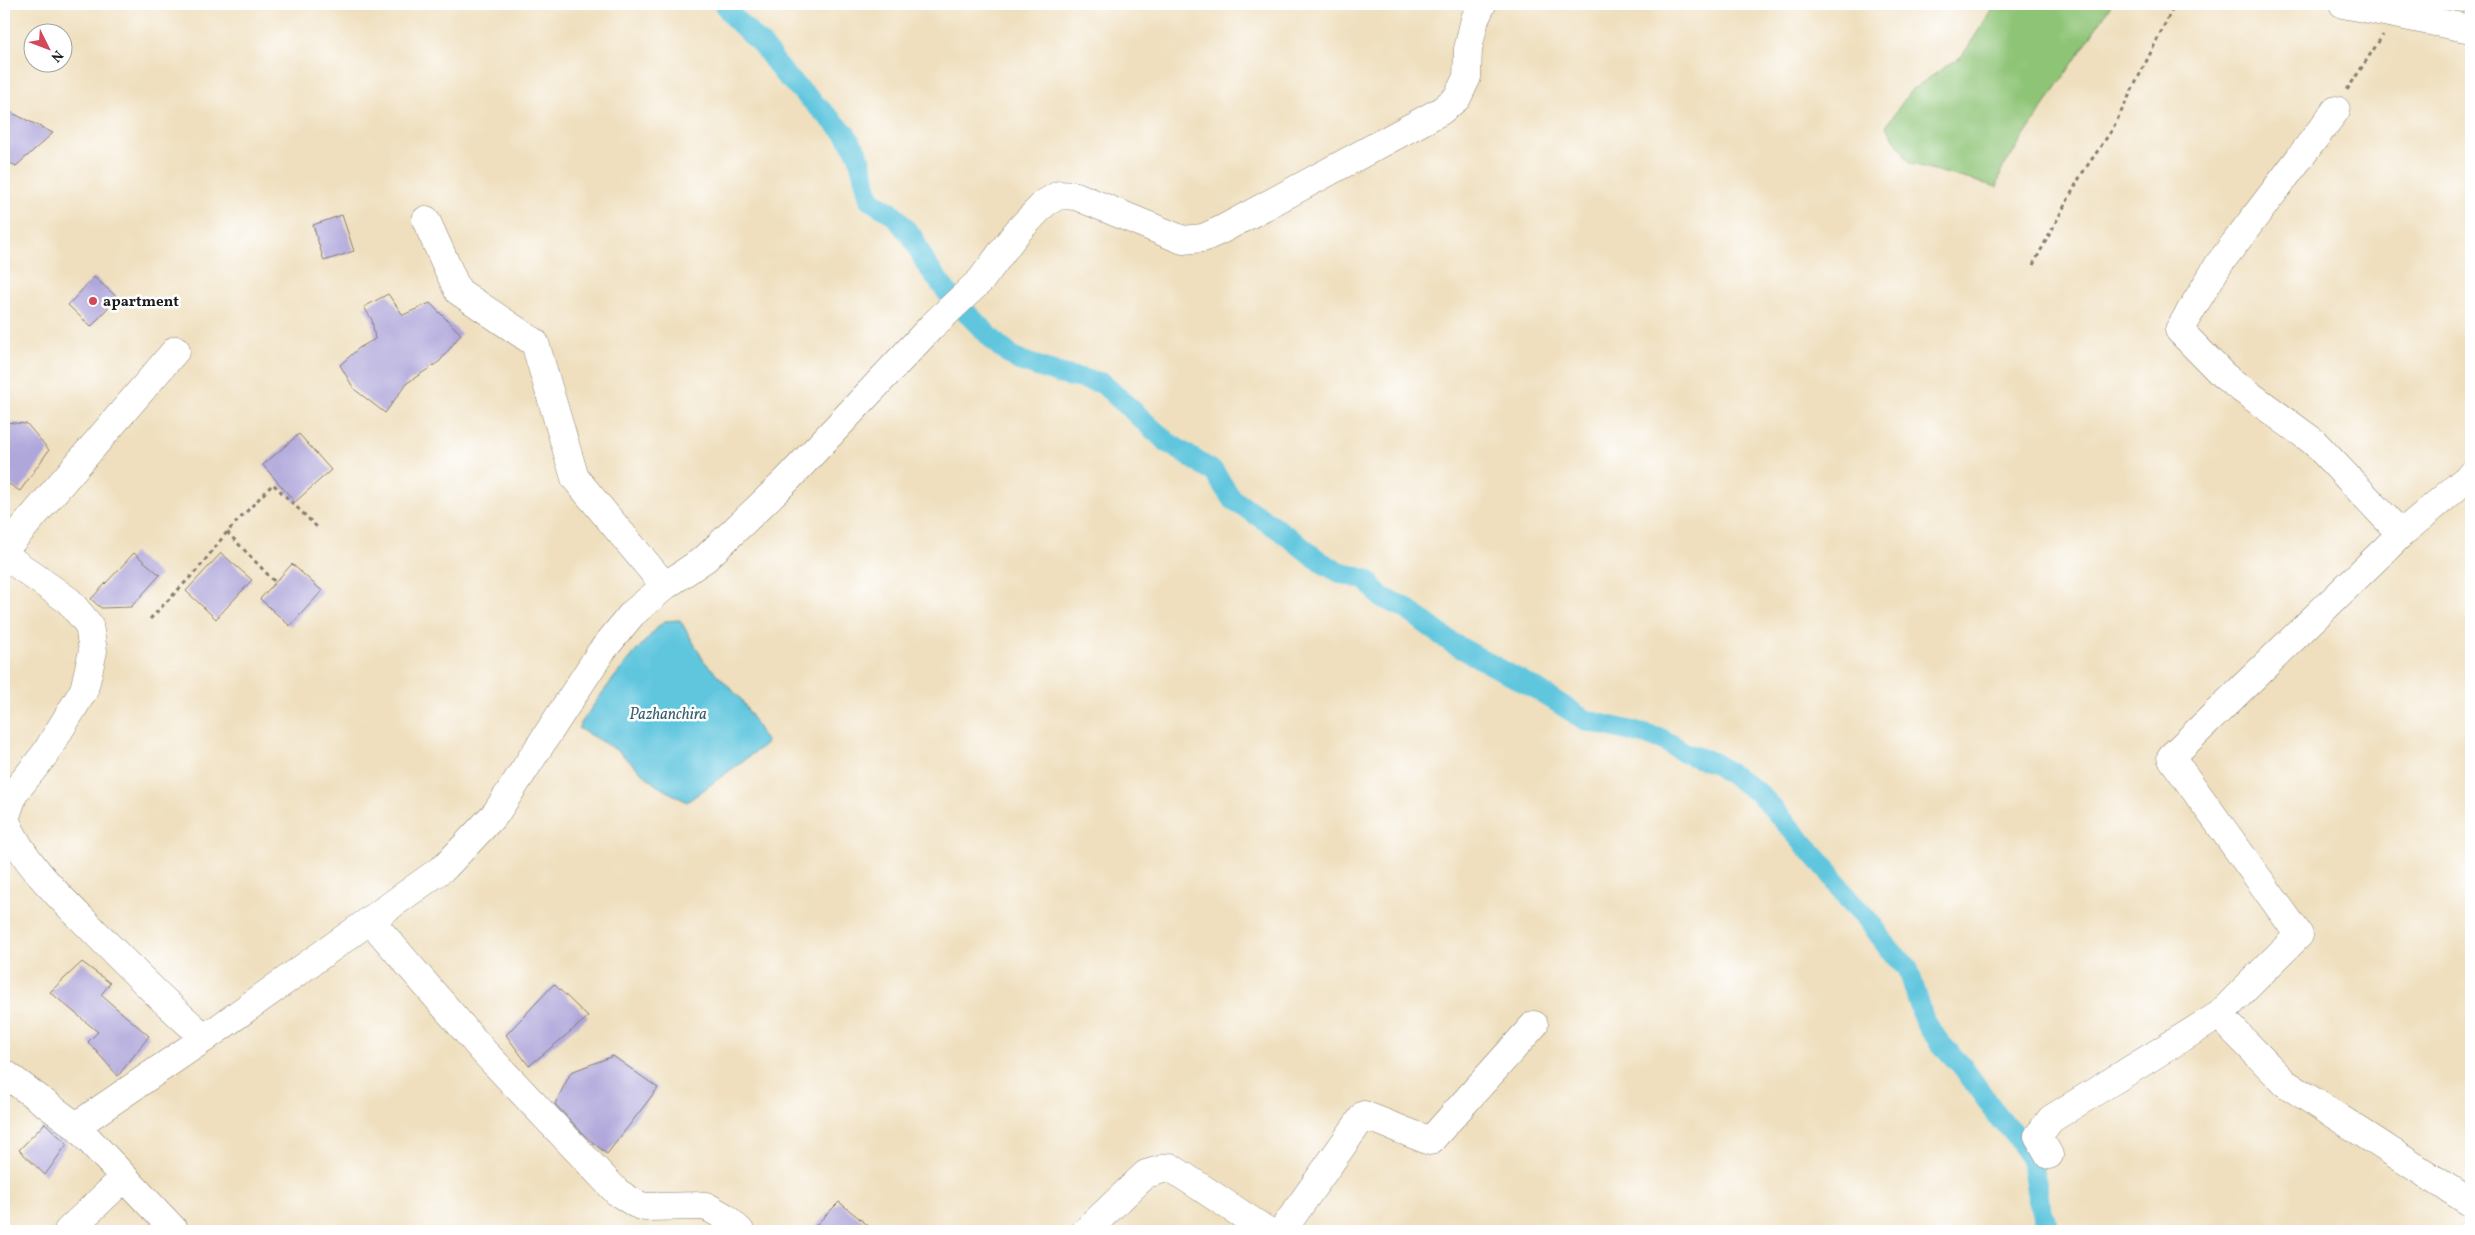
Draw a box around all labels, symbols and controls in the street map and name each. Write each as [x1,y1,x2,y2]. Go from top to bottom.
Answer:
north arrow [22,22,72,72]
text: N [46,46,67,66]
place label: apartment [103,292,179,313]
marker: apartment [87,295,99,307]
water label: Pazhanchira [629,704,707,726]

